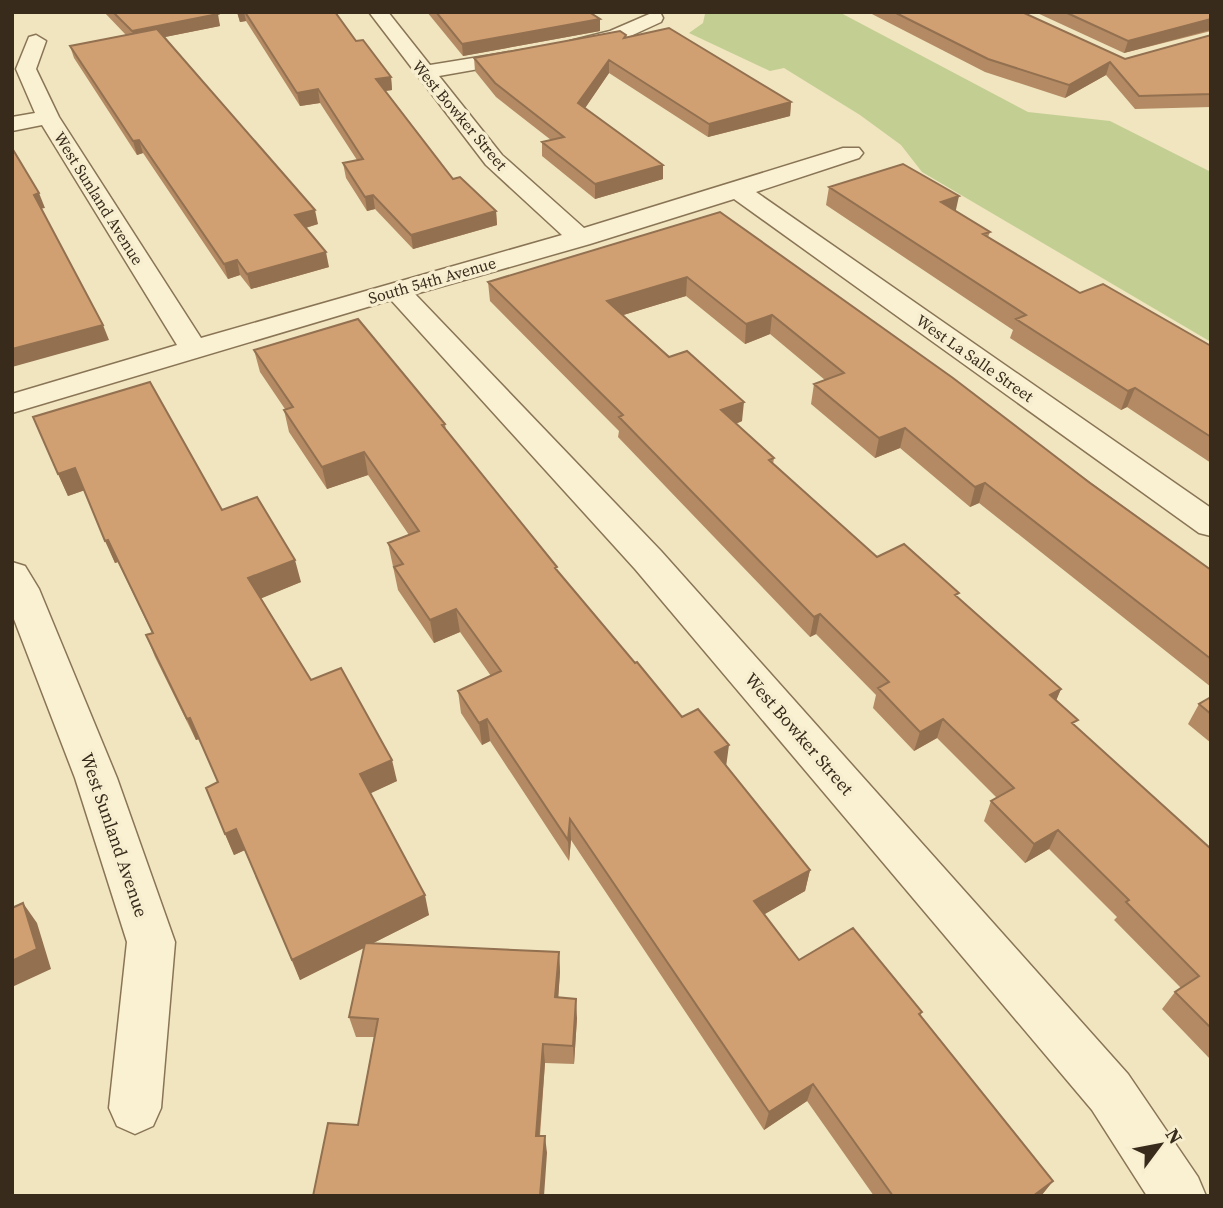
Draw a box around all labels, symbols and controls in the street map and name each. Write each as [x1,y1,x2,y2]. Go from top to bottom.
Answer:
street label: West Bowker Street [407,55,513,175]
street label: West Sunland Avenue [49,127,149,269]
street label: South 54th Avenue [366,251,498,309]
street label: West La Salle Street [912,309,1039,407]
street label: West Bowker Street [739,667,860,800]
street label: West Sunland Avenue [75,749,154,920]
north arrow [1125,1110,1195,1180]
text: N [1160,1123,1189,1149]

